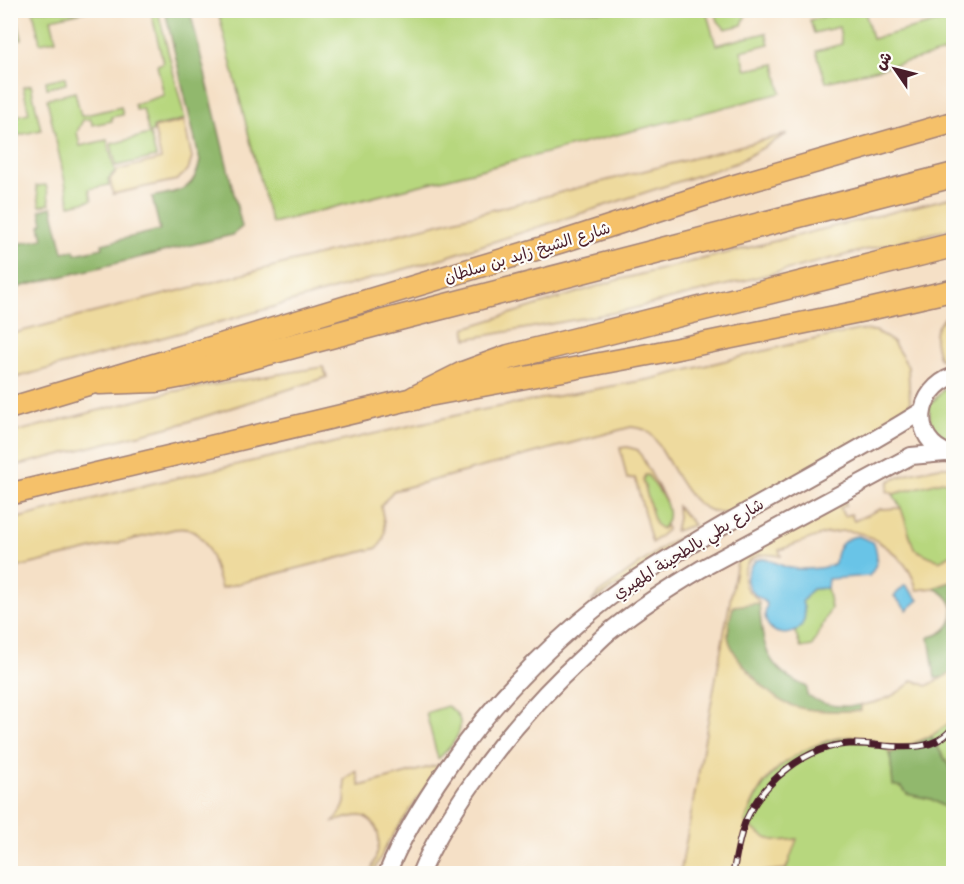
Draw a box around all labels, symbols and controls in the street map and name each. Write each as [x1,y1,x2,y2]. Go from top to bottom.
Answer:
north arrow [865,39,925,99]
text: ش [869,47,896,73]
street label: شارع الشيخ زايد بن سلطان [441,216,613,289]
street label: شارع بطي بالطحينة المهيري [608,493,770,607]

